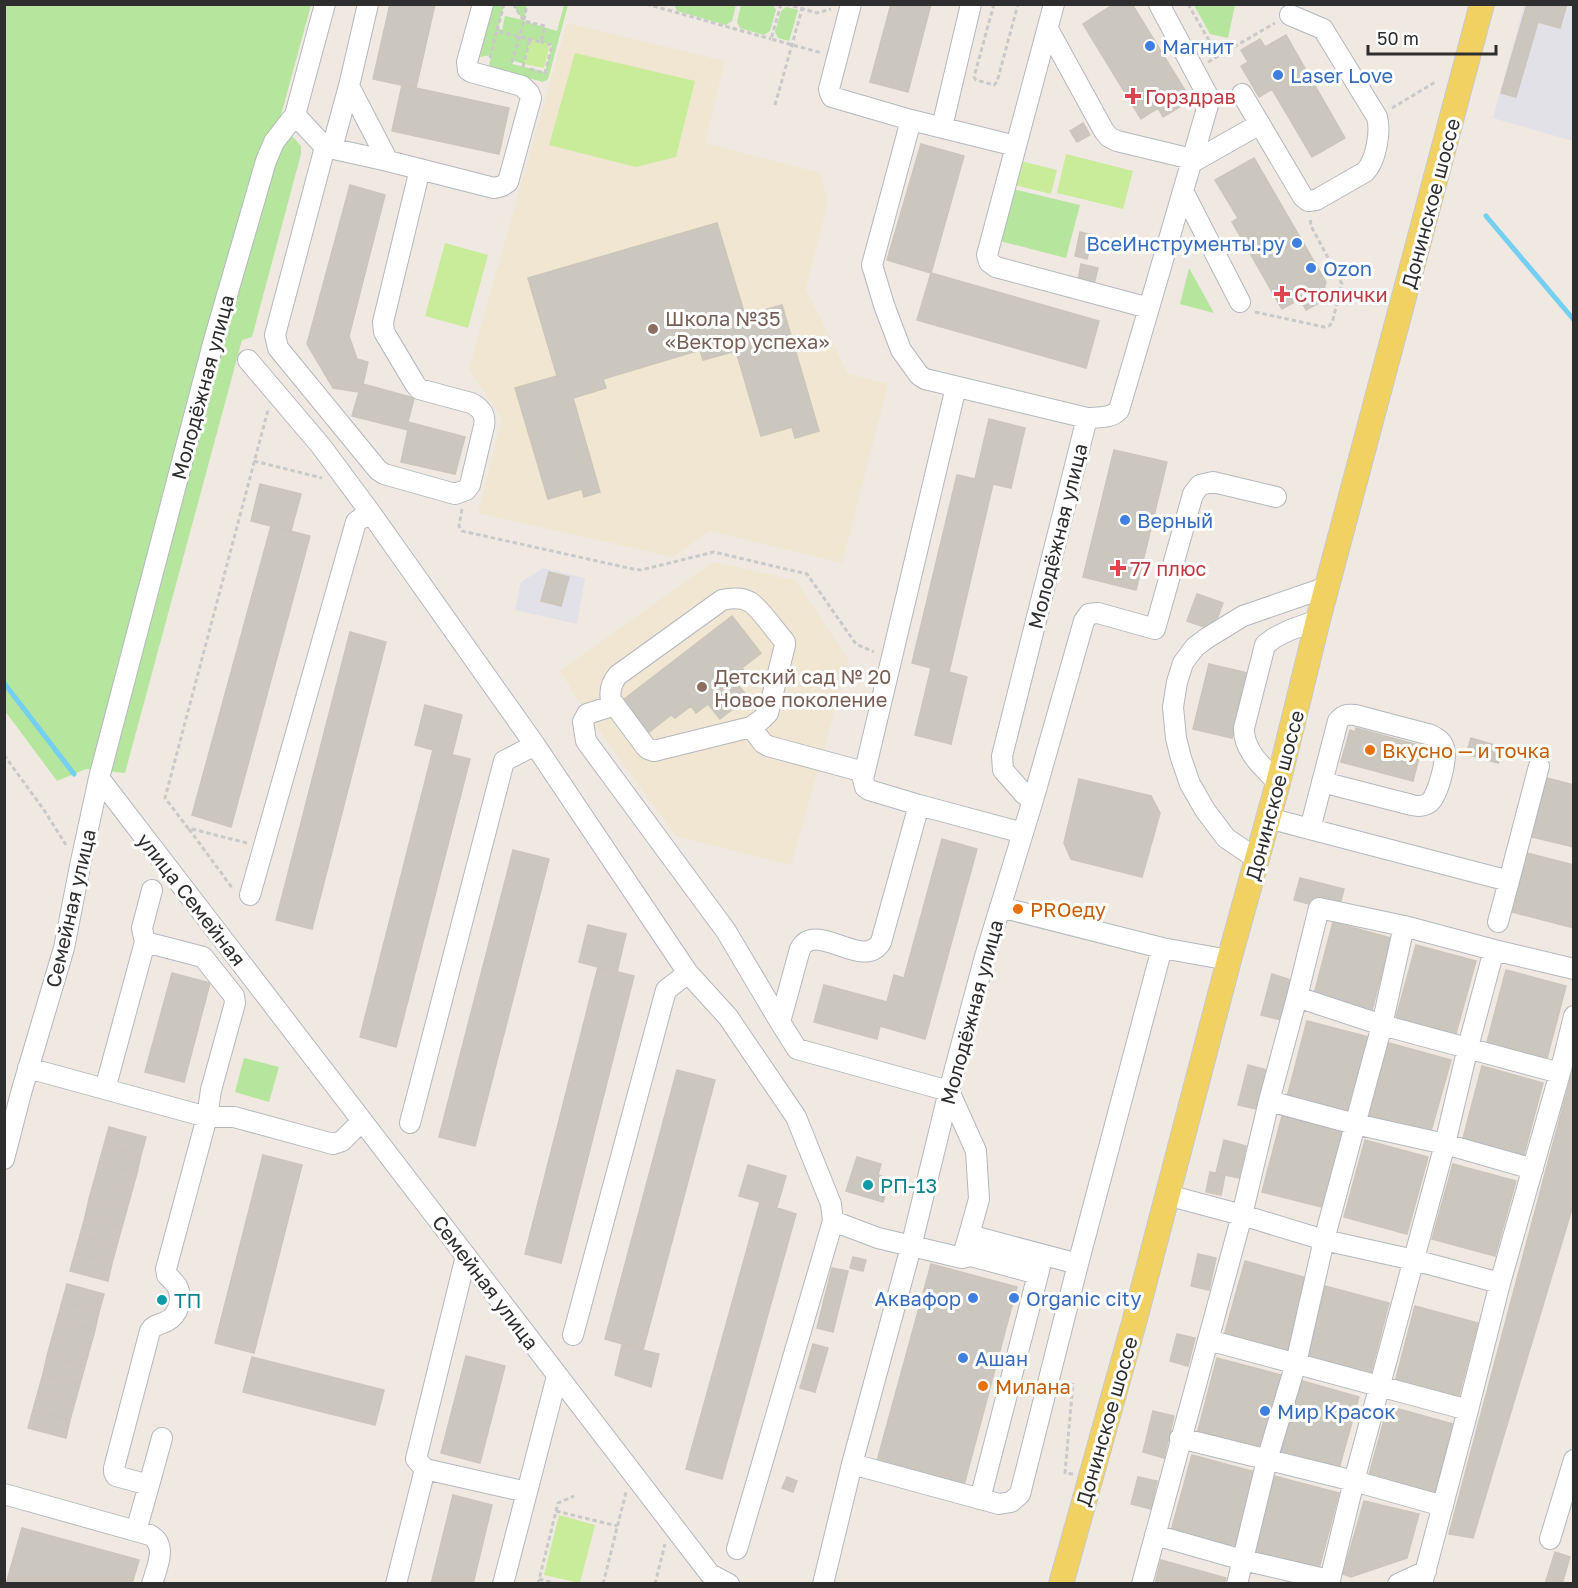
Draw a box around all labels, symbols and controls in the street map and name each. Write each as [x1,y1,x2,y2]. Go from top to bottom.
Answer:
scale bar [1368,18,1496,56]
text: 50 m [1377,27,1419,49]
place label: Магнит [1162,34,1234,58]
marker: Магнит [1143,39,1157,53]
place label: Laser Love [1290,63,1393,87]
marker: Laser Love [1271,68,1285,82]
place label: Горздрав [1145,84,1236,108]
marker: Горздрав [1126,89,1140,103]
street label: Донинское шоссе [1396,115,1464,291]
place label: ВсеИнструменты.ру [1086,231,1285,255]
marker: ВсеИнструменты.ру [1290,236,1304,250]
place label: Ozon [1323,256,1372,280]
marker: Ozon [1304,261,1318,275]
place label: Столички [1294,282,1388,306]
marker: Столички [1275,287,1289,301]
street label: Молодёжная улица [166,292,238,482]
place label: Школа №35 «Вектор успеха» [665,306,829,353]
marker: Школа №35 «Вектор успеха» [646,322,660,336]
street label: Молодёжная улица [1022,441,1092,631]
place label: Верный [1137,508,1213,532]
marker: Верный [1118,513,1132,527]
place label: 77 плюс [1130,556,1206,580]
marker: 77 плюс [1111,561,1125,575]
place label: Детский сад № 20 Новое поколение [714,664,891,711]
marker: Детский сад № 20 Новое поколение [695,680,709,694]
street label: Донинское шоссе [1240,707,1308,883]
place label: Вкусно — и точка [1382,738,1550,762]
marker: Вкусно — и точка [1363,743,1377,757]
street label: Семейная улица [40,826,100,990]
street label: улица Семейная [133,828,251,970]
place label: PROеду [1030,897,1106,921]
marker: PROеду [1011,902,1025,916]
street label: Молодёжная улица [935,917,1007,1107]
place label: РП-13 [880,1173,937,1197]
marker: РП-13 [861,1178,875,1192]
street label: Семейная улица [428,1210,544,1354]
place label: Аквафор [874,1286,961,1310]
place label: Organic city [1026,1286,1141,1310]
place label: ТП [174,1288,201,1312]
marker: Аквафор [966,1291,980,1305]
marker: Organic city [1007,1291,1021,1305]
marker: ТП [155,1293,169,1307]
street label: Донинское шоссе [1070,1333,1142,1509]
place label: Ашан [975,1346,1028,1370]
marker: Ашан [956,1351,970,1365]
place label: Милана [995,1374,1071,1398]
marker: Милана [976,1379,990,1393]
place label: Мир Красок [1277,1399,1396,1423]
marker: Мир Красок [1258,1404,1272,1418]

